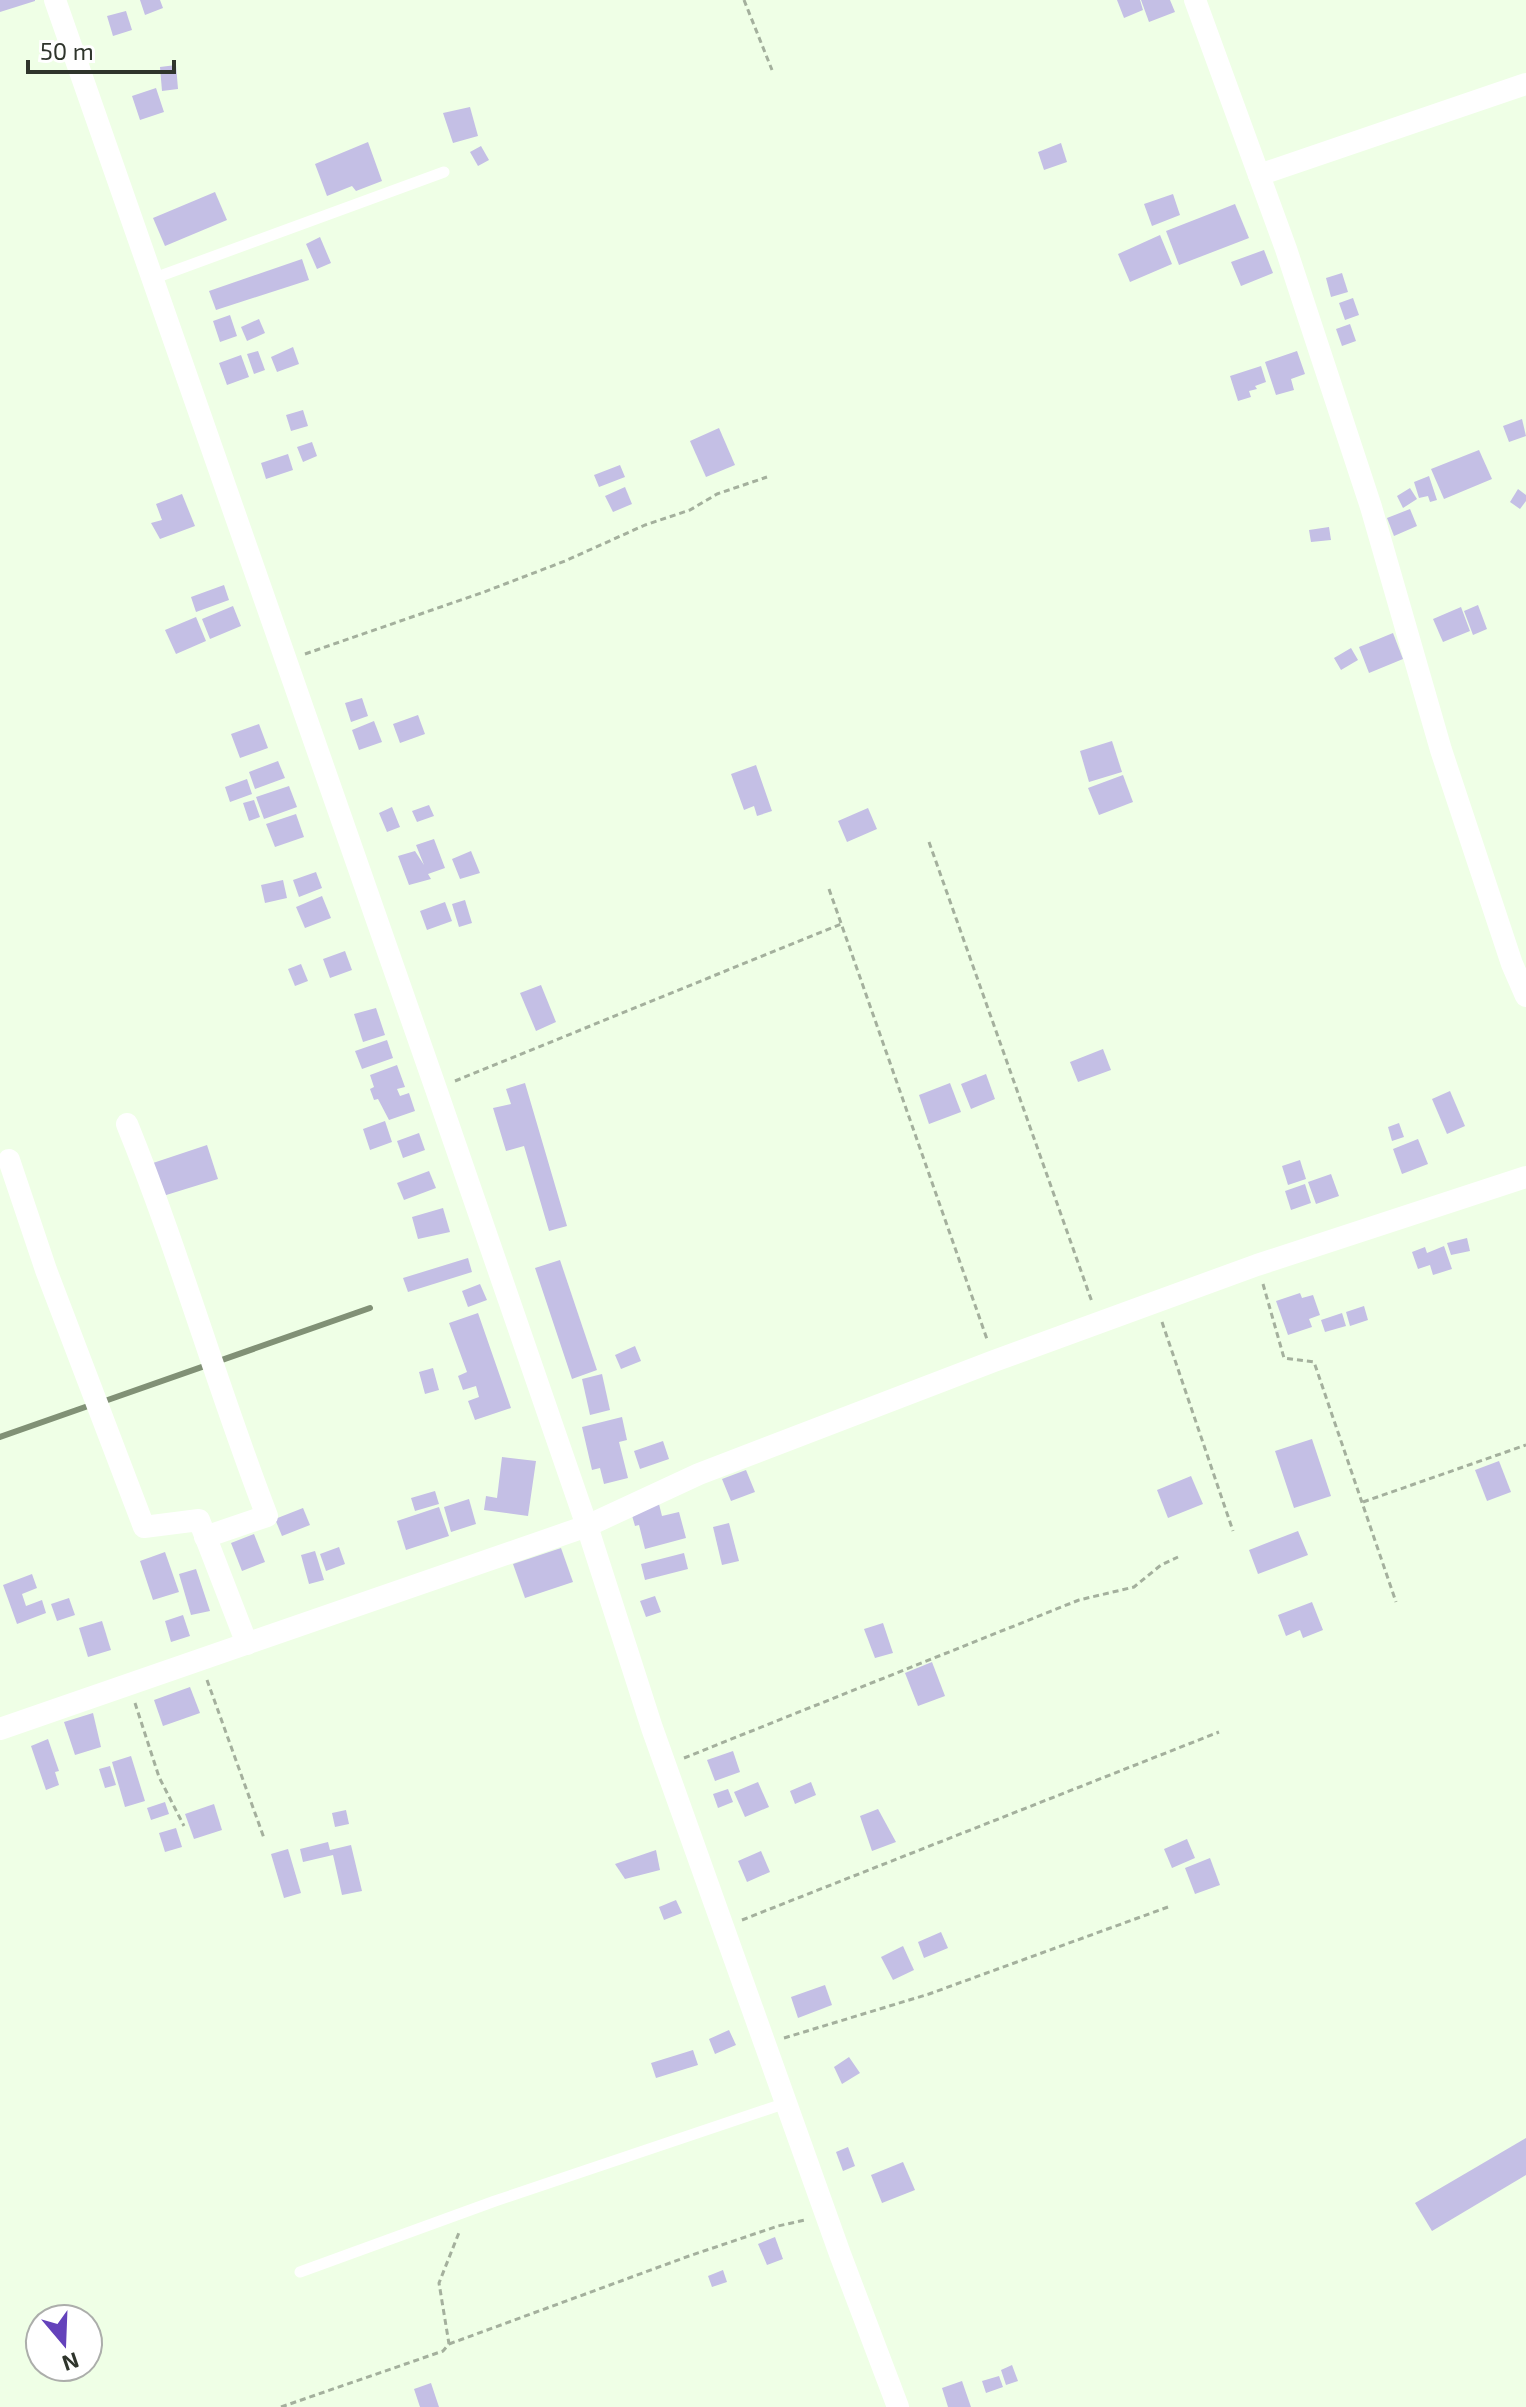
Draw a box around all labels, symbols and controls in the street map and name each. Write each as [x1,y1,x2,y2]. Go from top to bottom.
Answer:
scale bar [28,24,174,74]
text: 50 m [40,36,94,65]
north arrow [24,2303,104,2383]
text: N [59,2348,83,2378]

